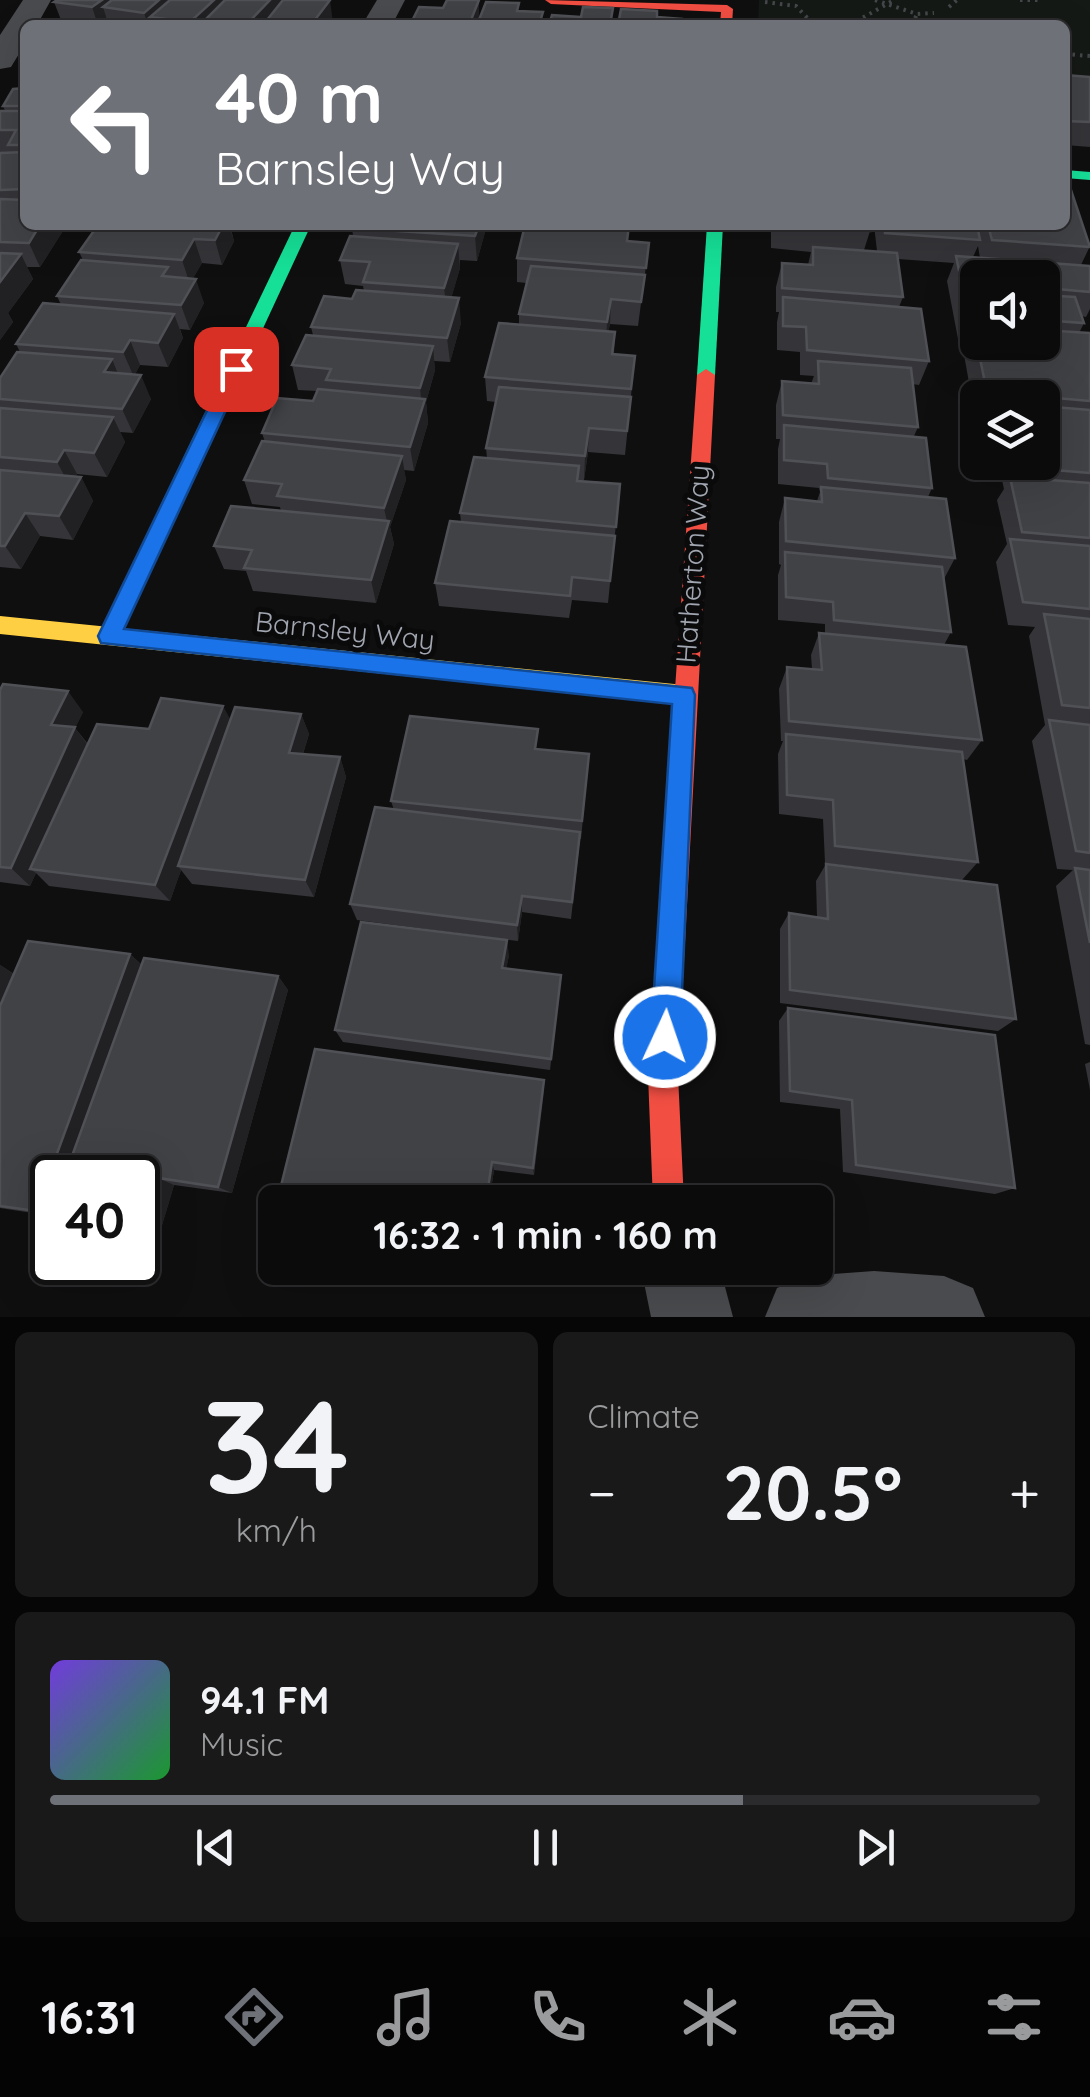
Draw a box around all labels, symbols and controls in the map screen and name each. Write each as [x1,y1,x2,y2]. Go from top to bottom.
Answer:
text: 40 m [215,53,383,141]
icon: left [50,60,180,190]
text: Barnsley Way [215,140,505,196]
map controls [960,260,1060,480]
button: sound [960,260,1060,360]
pin [194,327,279,412]
icon: arrive [209,342,264,397]
button: layers [960,380,1060,480]
street label: Hatherton Way [668,464,716,664]
street label: Barnsley Way [253,603,437,657]
position arrow [613,985,717,1089]
speed limit sign: 40 [30,1155,160,1285]
text: 16:32 · 1 min · 160 m [373,1211,718,1259]
text: 34 [203,1363,349,1526]
text: Climate [588,1396,700,1436]
text: 20.5° [723,1445,903,1539]
text: − [588,1458,616,1527]
text: + [1009,1458,1040,1527]
text: km/h [236,1510,317,1550]
text: 94.1 FM [200,1676,329,1724]
text: Music [200,1724,283,1764]
icon: previous [188,1820,243,1875]
icon: pause [518,1820,573,1875]
icon: next [848,1820,903,1875]
icon: directions [219,1982,289,2052]
icon: music [371,1982,441,2052]
icon: phone [523,1982,593,2052]
icon: climate [675,1982,745,2052]
icon: car [827,1982,897,2052]
icon: filters [979,1982,1049,2052]
text: 16:31 [41,1989,137,2045]

